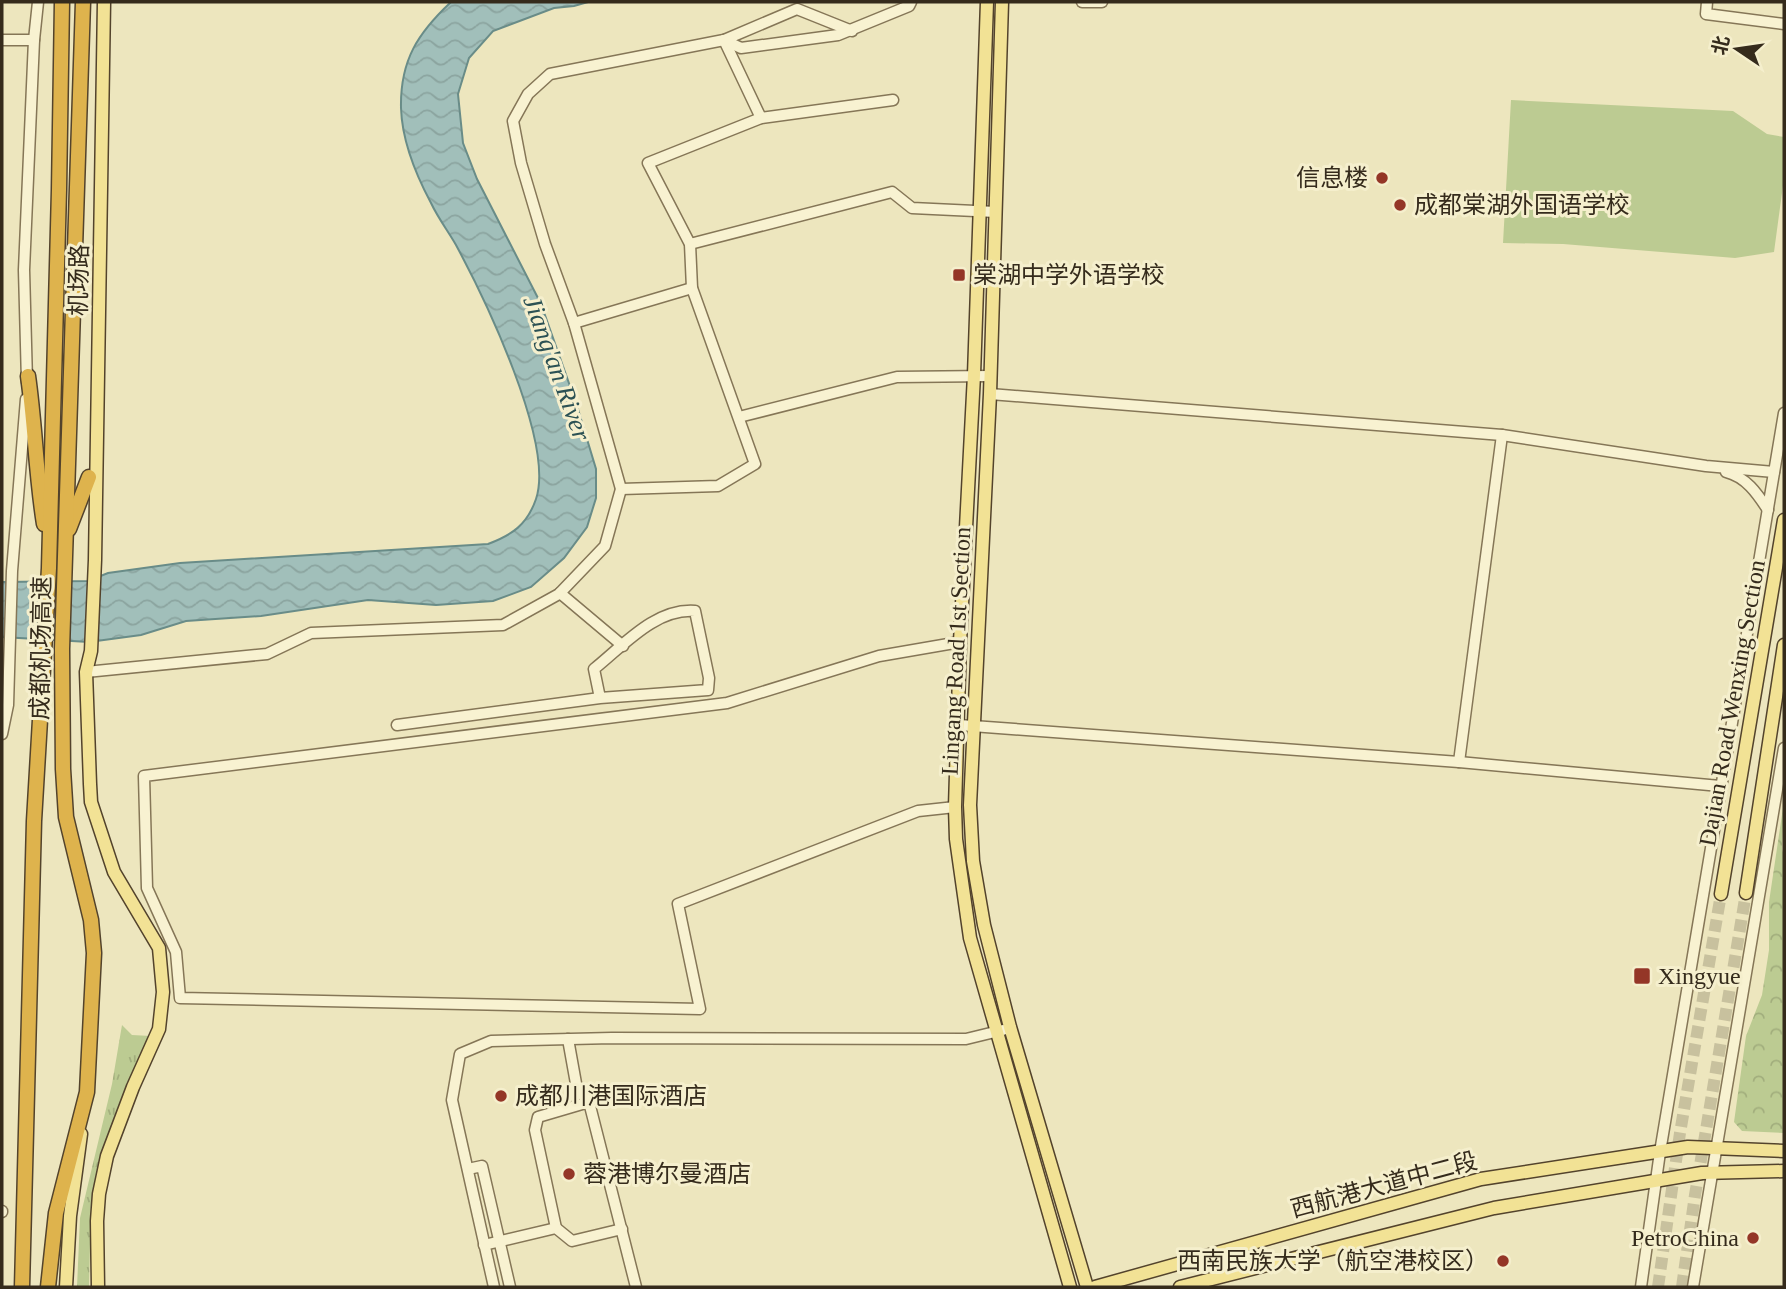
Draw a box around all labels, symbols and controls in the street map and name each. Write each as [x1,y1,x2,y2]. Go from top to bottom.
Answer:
north arrow [1702,14,1772,84]
text: 北 [1709,34,1733,57]
place label: 信息楼 [1296,165,1368,191]
marker: 信息楼 [1374,170,1390,186]
place label: 成都棠湖外国语学校 [1414,192,1630,218]
marker: 成都棠湖外国语学校 [1392,197,1408,213]
street label: 机场路 [65,244,93,316]
place label: 棠湖中学外语学校 [973,262,1165,288]
marker: 棠湖中学外语学校 [951,267,967,283]
water label: Jiang'an River [517,292,597,445]
street label: Lingang Road 1st Section [937,526,975,776]
street label: Dajian Road Wenxing Section [1694,558,1770,848]
street label: 成都机场高速 [27,576,55,720]
place label: Xingyue [1658,963,1741,989]
marker: Xingyue [1632,966,1652,986]
place label: 成都川港国际酒店 [515,1083,707,1109]
marker: 成都川港国际酒店 [493,1088,509,1104]
street label: 西航港大道中二段 [1288,1148,1480,1222]
place label: 蓉港博尔曼酒店 [583,1161,751,1187]
marker: 蓉港博尔曼酒店 [561,1166,577,1182]
place label: PetroChina [1631,1225,1739,1251]
marker: PetroChina [1745,1230,1761,1246]
place label: 西南民族大学（航空港校区） [1177,1248,1489,1274]
marker: 西南民族大学（航空港校区） [1495,1253,1511,1269]

